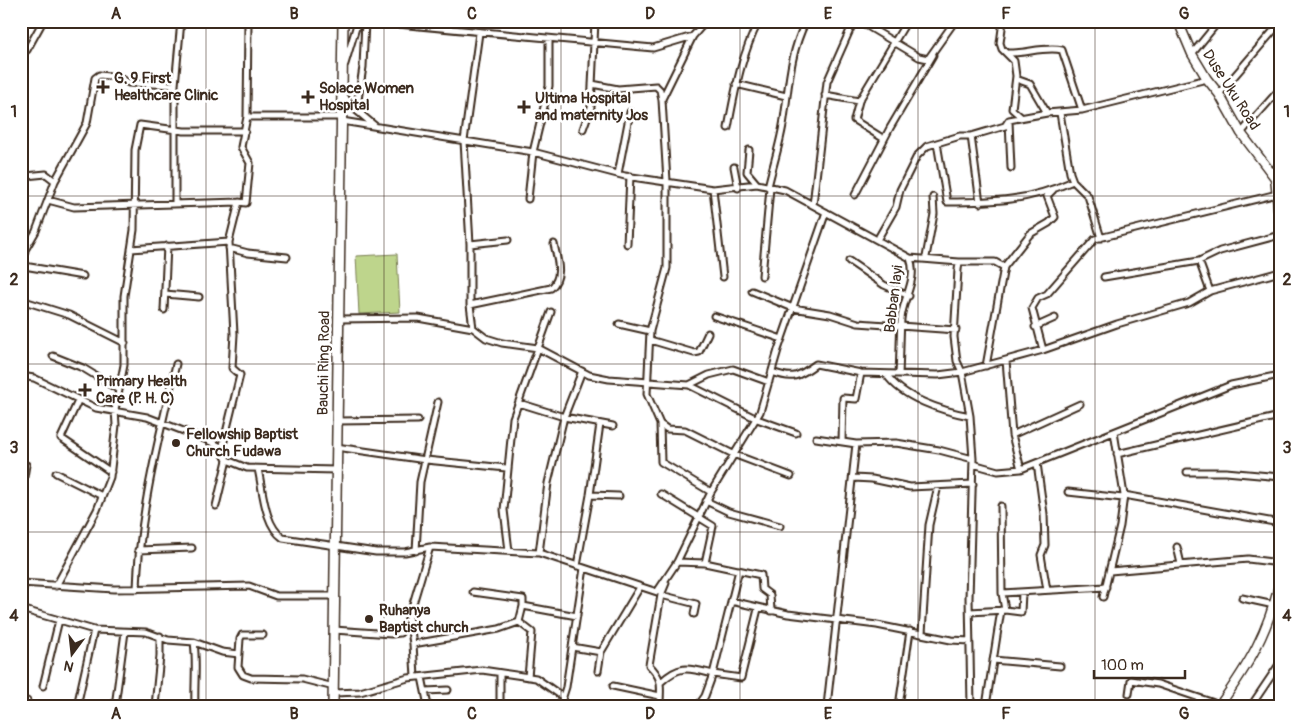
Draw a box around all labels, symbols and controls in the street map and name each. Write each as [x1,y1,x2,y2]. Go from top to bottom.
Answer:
text: A [111,4,122,24]
text: B [289,4,299,24]
text: C [467,4,477,24]
text: D [645,4,655,24]
text: E [824,4,833,24]
text: F [1001,4,1011,24]
text: G [1179,4,1190,24]
street label: Duse Uku Road [1198,46,1264,134]
place label: G. 9 First Healthcare Clinic [114,69,219,105]
place label: Solace Women Hospital [319,79,414,115]
marker: G. 9 First Healthcare Clinic [96,80,110,94]
place label: Ultima Hospital and maternity Jos [535,89,648,125]
marker: Solace Women Hospital [301,90,315,104]
marker: Ultima Hospital and maternity Jos [517,100,531,114]
text: 1 [11,102,17,122]
text: 1 [1284,102,1290,122]
street label: Babban layi [880,264,908,334]
text: 2 [10,270,19,290]
text: 2 [1283,270,1292,290]
street label: Bauchi Ring Road [314,310,334,416]
place label: Primary Health Care (P. H. C) [96,372,187,408]
marker: Primary Health Care (P. H. C) [78,383,92,397]
place label: Fellowship Baptist Church Fudawa [186,425,299,461]
marker: Fellowship Baptist Church Fudawa [170,437,182,449]
text: 3 [10,438,19,458]
text: 3 [1283,438,1292,458]
place label: Ruhanya Baptist church [379,601,468,637]
text: 4 [9,606,19,626]
text: 4 [1282,606,1292,626]
marker: Ruhanya Baptist church [363,613,375,625]
north arrow [48,630,98,680]
scale bar [1094,647,1185,679]
text: 100 m [1101,656,1144,675]
text: N [62,657,76,676]
text: A [111,704,122,724]
text: B [289,704,299,724]
text: C [467,704,477,724]
text: D [645,704,655,724]
text: E [824,704,833,724]
text: F [1001,704,1011,724]
text: G [1179,704,1190,724]

